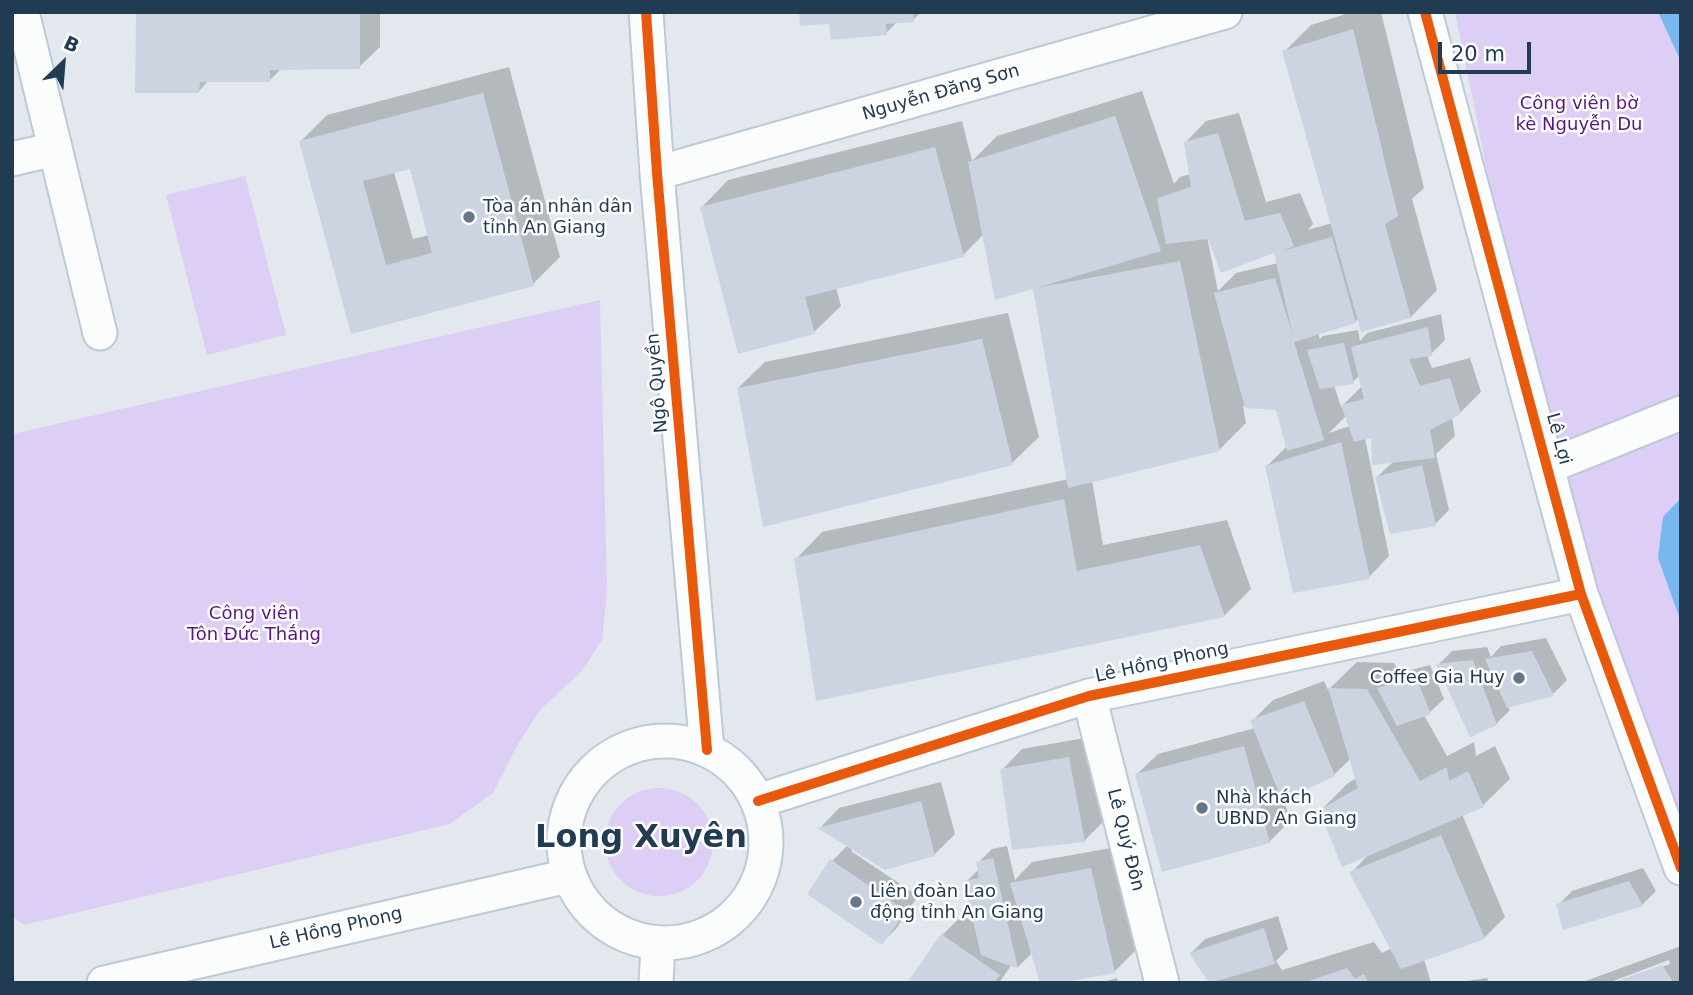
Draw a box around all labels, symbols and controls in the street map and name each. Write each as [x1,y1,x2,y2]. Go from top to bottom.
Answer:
north arrow [28,28,98,98]
scale bar [1441,28,1534,72]
text: B [61,31,83,57]
text: 20 m [1451,42,1505,66]
street label: Nguyễn Đăng Sơn [860,60,1022,126]
park label: Công viên bờ kè Nguyễn Du [1515,93,1643,136]
place label: Tòa án nhân dân tỉnh An Giang [483,196,632,238]
marker: Tòa án nhân dân tỉnh An Giang [461,209,477,225]
street label: Ngô Quyền [643,332,673,434]
street label: Lê Lợi [1541,411,1575,467]
park label: Công viên Tôn Đức Thắng [187,603,321,646]
street label: Lê Hồng Phong [1093,638,1231,688]
place label: Coffee Gia Huy [1370,667,1505,689]
marker: Coffee Gia Huy [1511,670,1527,686]
street label: Lê Quý Đôn [1102,787,1148,893]
place label: Nhà khách UBND An Giang [1216,787,1357,830]
marker: Nhà khách UBND An Giang [1194,800,1210,816]
district label: Long Xuyên [535,820,747,858]
place label: Liên đoàn Lao động tỉnh An Giang [870,881,1044,924]
marker: Liên đoàn Lao động tỉnh An Giang [848,894,864,910]
street label: Lê Hồng Phong [267,903,405,955]

